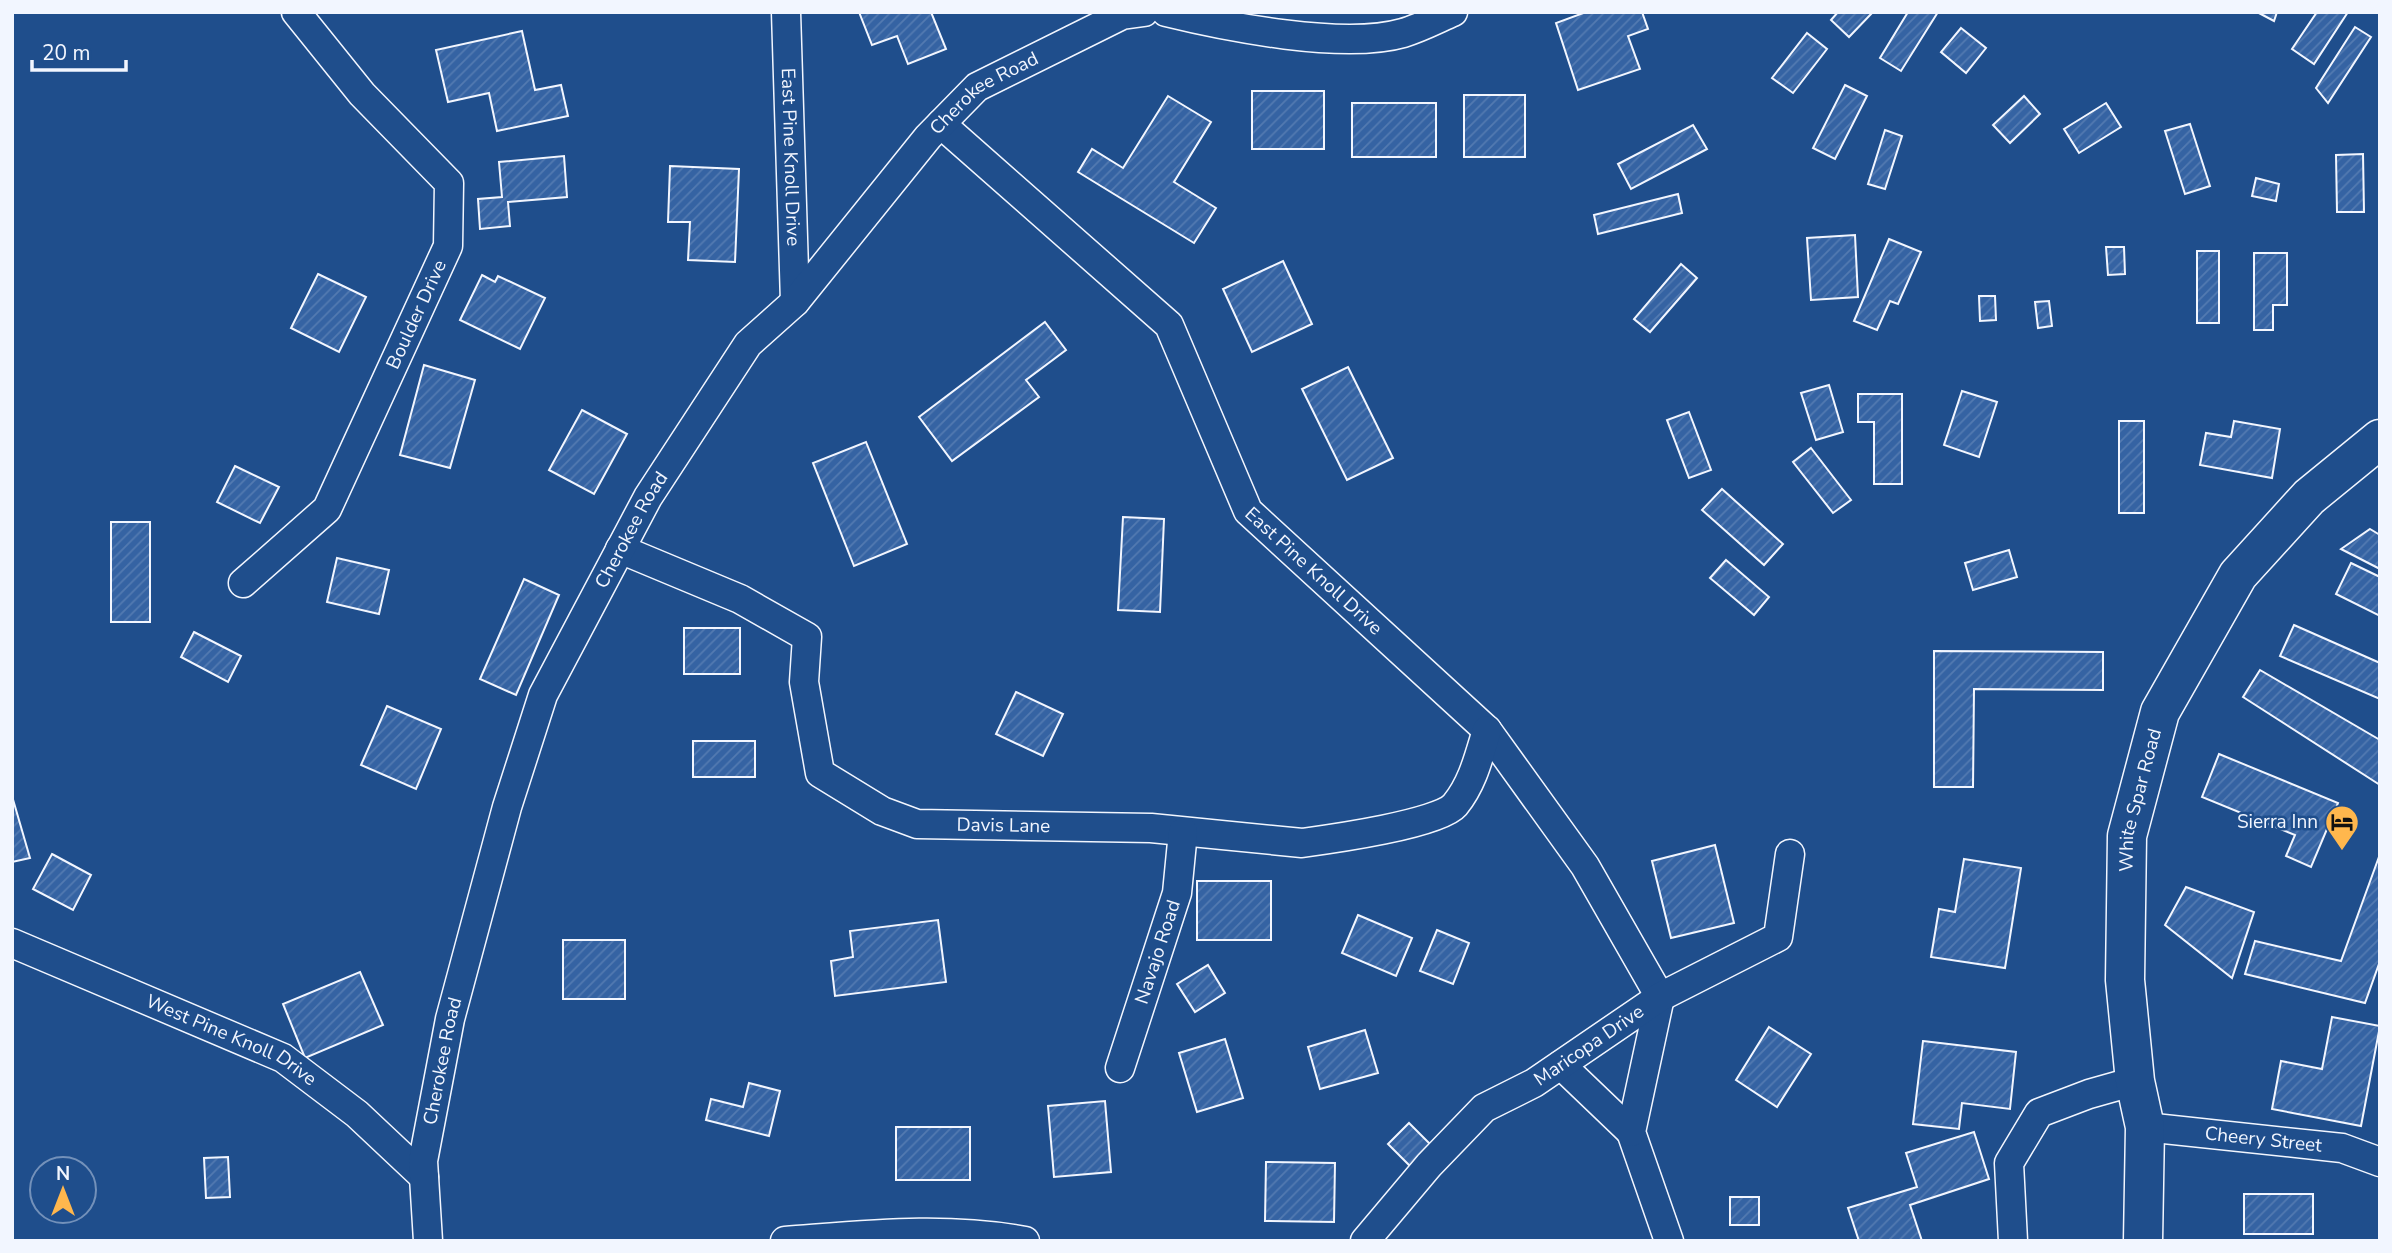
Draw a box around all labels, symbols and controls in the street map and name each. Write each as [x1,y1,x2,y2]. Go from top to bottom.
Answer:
scale bar [32,28,126,72]
text: 20 m [42,39,91,67]
street label: Cherokee Road [924,46,1043,141]
street label: East Pine Knoll Drive [775,67,806,246]
street label: Boulder Drive [380,256,453,373]
street label: Cherokee Road [589,467,674,593]
street label: East Pine Knoll Drive [1239,501,1388,641]
street label: White Spar Road [2114,726,2168,872]
hotel icon: Sierra Inn [2323,803,2361,852]
place label: Sierra Inn [2237,809,2318,835]
street label: Davis Lane [956,812,1050,839]
street label: Navajo Road [1129,897,1187,1007]
street label: West Pine Knoll Drive [142,988,322,1092]
street label: Cherokee Road [417,994,468,1127]
street label: Maricopa Drive [1529,999,1649,1092]
street label: Cheery Street [2203,1120,2324,1159]
north arrow [28,1155,98,1225]
text: N [56,1161,70,1187]

